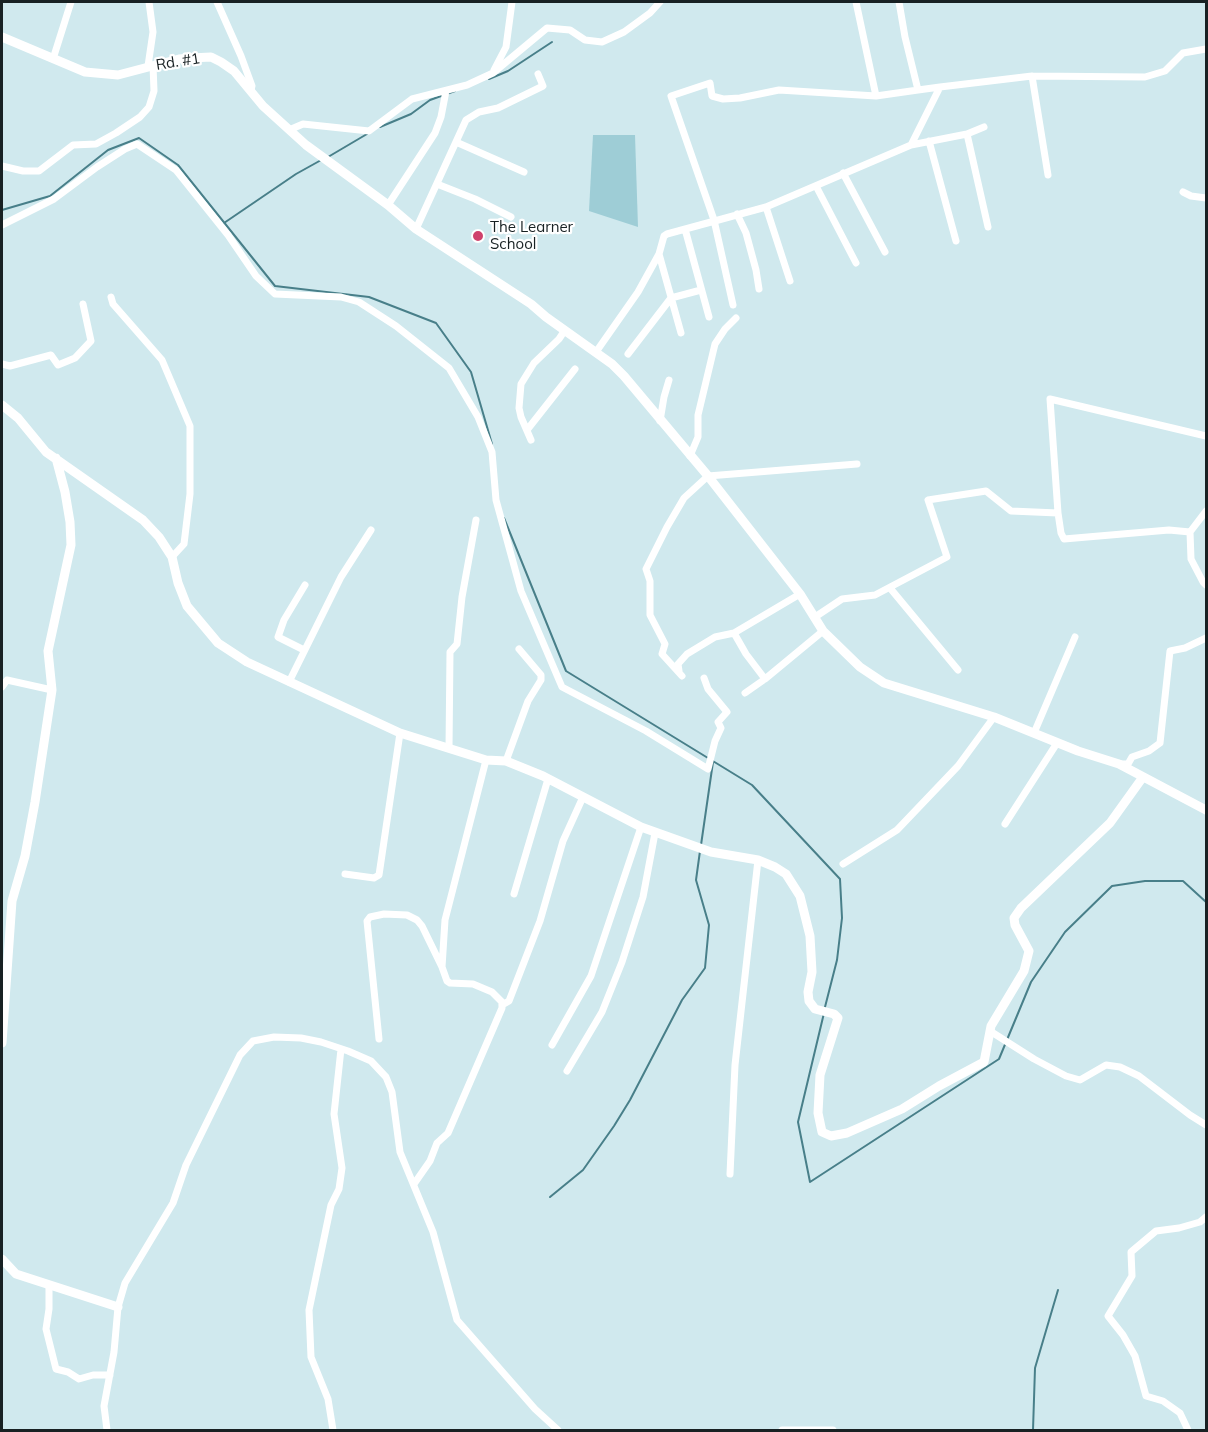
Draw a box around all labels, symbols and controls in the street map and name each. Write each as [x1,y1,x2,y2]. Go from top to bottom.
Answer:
street label: Rd. #1 [155,50,201,74]
place label: The Learner School [490,218,573,253]
marker: The Learner School [471,229,485,243]

